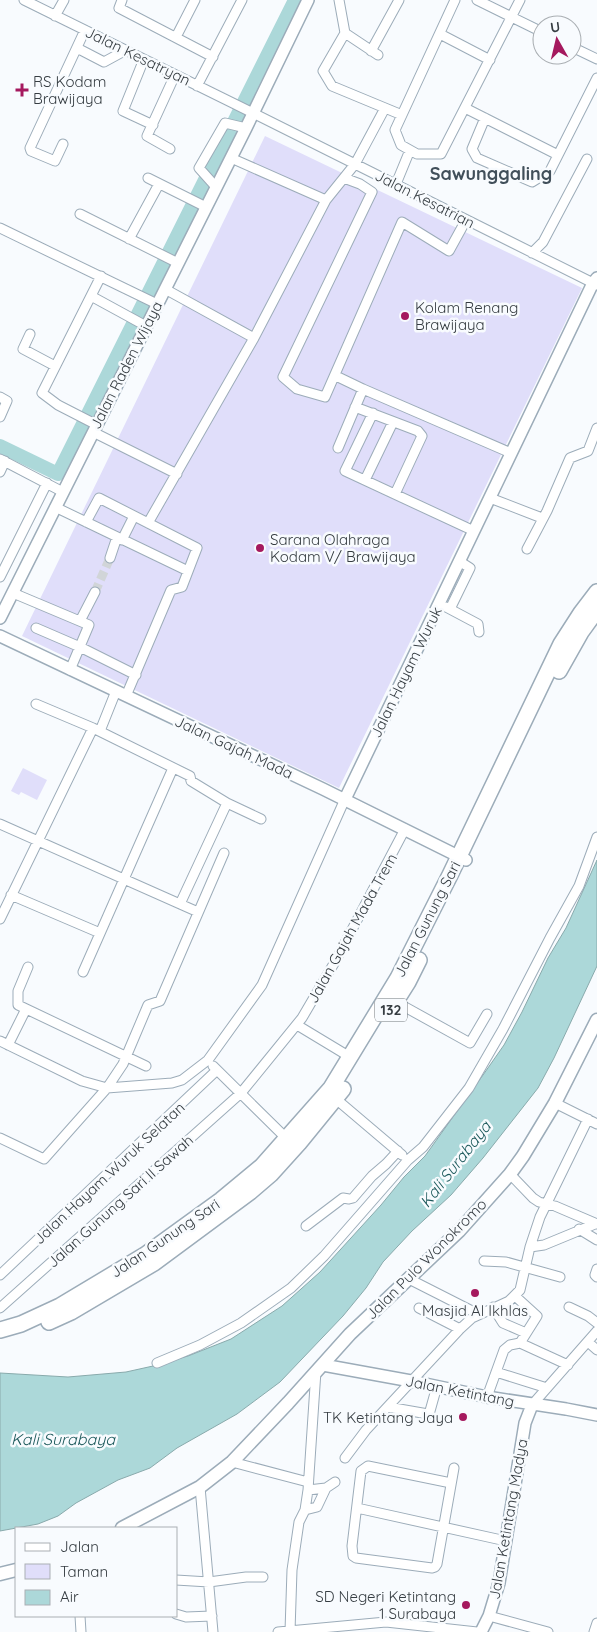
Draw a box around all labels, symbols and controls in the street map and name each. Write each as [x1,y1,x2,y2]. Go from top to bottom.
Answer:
north arrow [532,15,582,65]
text: U [549,18,561,37]
street label: Jalan Kesatryan [82,22,194,90]
place label: RS Kodam Brawijaya [33,72,106,108]
marker: RS Kodam Brawijaya [15,83,29,97]
district label: Sawunggaling [430,162,552,185]
street label: Jalan Kesatrian [372,166,478,232]
street label: Jalan Raden Wijaya [86,298,166,432]
place label: Kolam Renang Brawijaya [415,298,518,334]
marker: Kolam Renang Brawijaya [399,310,411,322]
place label: Sarana Olahraga Kodam V/ Brawijaya [270,530,416,566]
marker: Sarana Olahraga Kodam V/ Brawijaya [254,542,266,554]
street label: Jalan Hayam Wuruk [366,603,446,741]
street label: Jalan Gajah Mada [172,711,296,783]
street label: Jalan Gajah Mada Trem [303,850,401,1006]
street label: Jalan Gunung Sari [390,858,464,980]
road number: 132 [375,998,407,1022]
street label: Jalan Hayam Wuruk Selatan [29,1098,189,1248]
water label: Kali Surabaya [415,1116,496,1211]
street label: Jalan Gunung Sari II Sawah [43,1131,197,1271]
street label: Jalan Gunung Sari [107,1195,223,1281]
street label: Jalan Pulo Wonokromo [362,1195,490,1323]
marker: Masjid Al Ikhlas [469,1287,481,1299]
place label: Masjid Al Ikhlas [422,1301,528,1320]
street label: Jalan Ketintang [404,1371,516,1411]
place label: TK Ketintang Jaya [323,1408,453,1427]
marker: TK Ketintang Jaya [457,1411,469,1423]
water label: Kali Surabaya [11,1429,116,1449]
street label: Jalan Ketintang Madya [485,1437,531,1601]
legend [15,1527,178,1617]
text: Jalan [60,1537,99,1556]
text: Taman [60,1562,108,1581]
text: Air [60,1587,79,1606]
place label: SD Negeri Ketintang 1 Surabaya [315,1587,456,1623]
marker: SD Negeri Ketintang 1 Surabaya [460,1599,472,1611]

